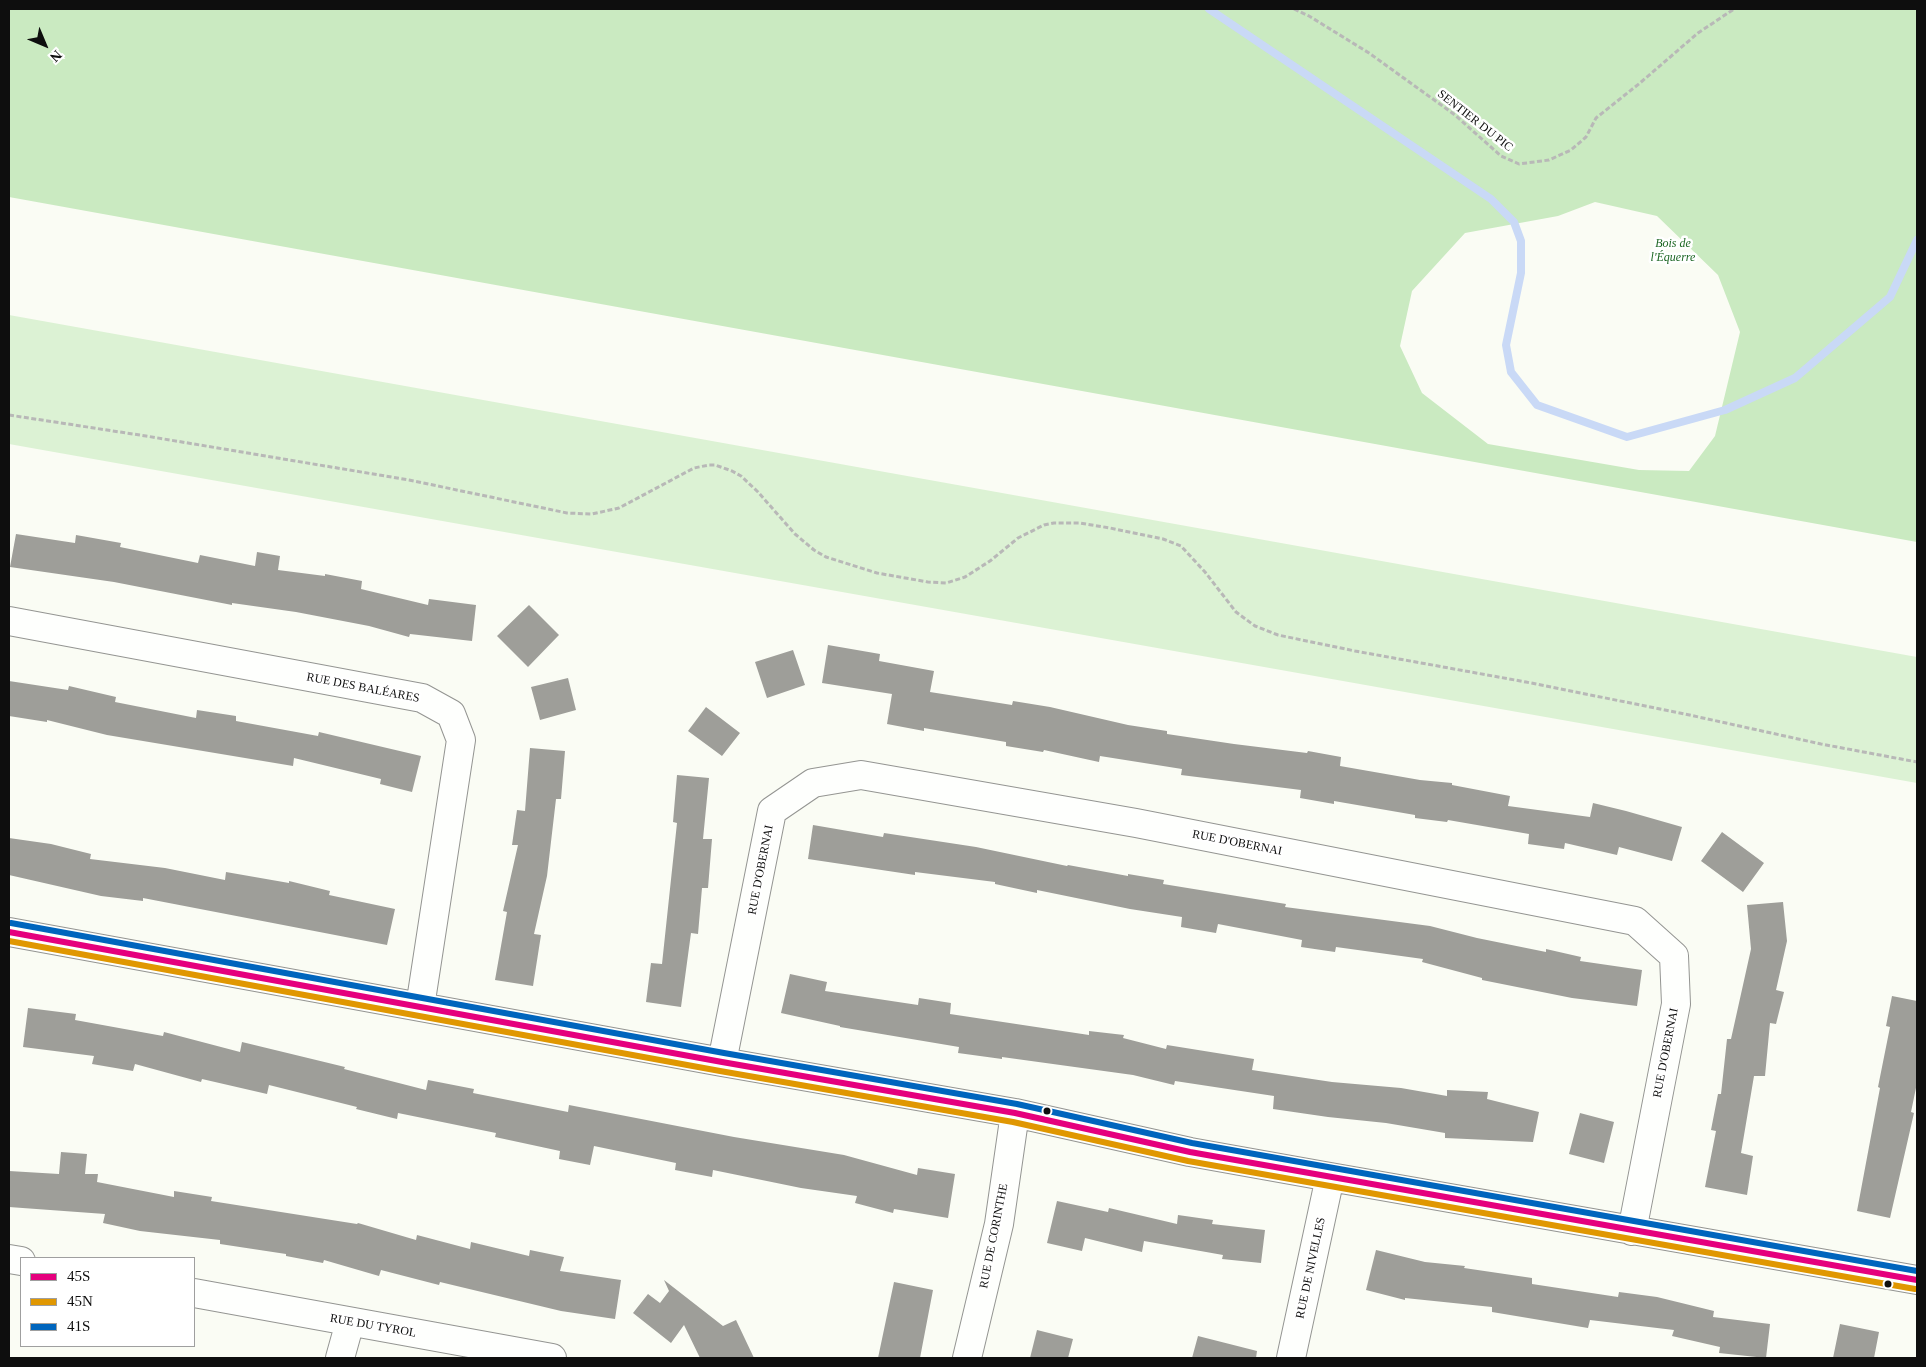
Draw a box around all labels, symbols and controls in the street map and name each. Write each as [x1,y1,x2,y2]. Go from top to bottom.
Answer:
north arrow [20,20,70,70]
text: N [47,47,65,65]
street label: SENTIER DU PIC [1435,87,1515,155]
park label: Bois de l'Équerre [1651,237,1695,265]
street label: RUE DES BALÉARES [305,670,421,706]
street label: RUE D'OBERNAI [745,824,777,916]
street label: RUE D'OBERNAI [1191,827,1283,859]
street label: RUE D'OBERNAI [1650,1007,1682,1099]
unlabelled marker [1042,1106,1052,1116]
street label: RUE DE CORINTHE [977,1182,1011,1290]
street label: RUE DE NIVELLES [1293,1216,1329,1320]
legend [20,1257,195,1347]
text: 45S [67,1268,90,1284]
unlabelled marker [1883,1279,1893,1289]
text: 45N [67,1293,93,1309]
street label: RUE DU TYROL [329,1311,417,1341]
text: 41S [67,1318,90,1334]

